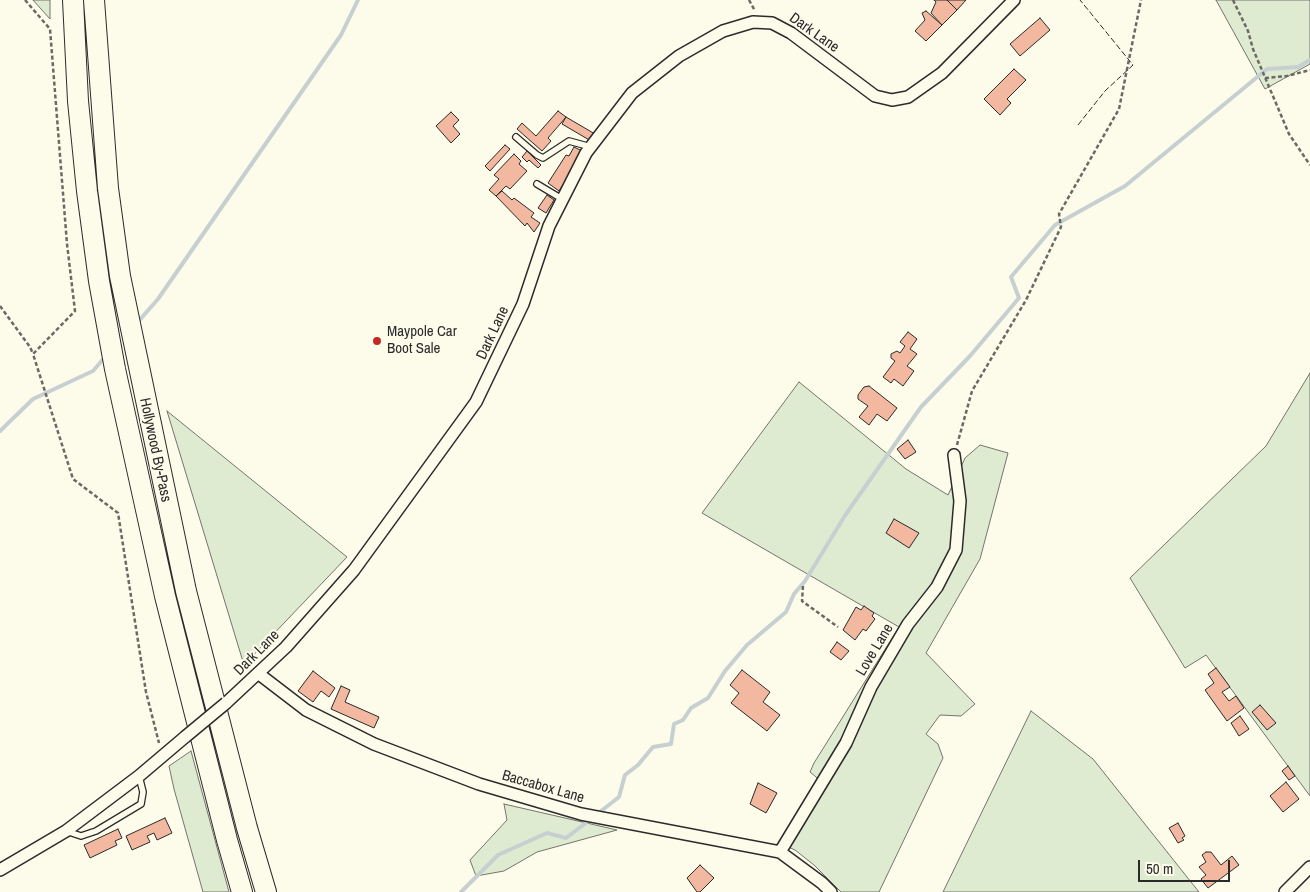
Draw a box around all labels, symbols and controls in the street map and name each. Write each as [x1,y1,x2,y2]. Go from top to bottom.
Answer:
street label: Dark Lane [786,9,842,57]
street label: Dark Lane [473,303,513,363]
place label: Maypole Car Boot Sale [387,323,457,358]
marker: Maypole Car Boot Sale [371,335,383,347]
street label: Hollywood By-Pass [135,396,175,504]
street label: Love Lane [852,621,898,679]
street label: Dark Lane [231,627,283,679]
street label: Baccabox Lane [500,767,586,807]
scale bar [1140,850,1232,882]
text: 50 m [1146,858,1173,879]

